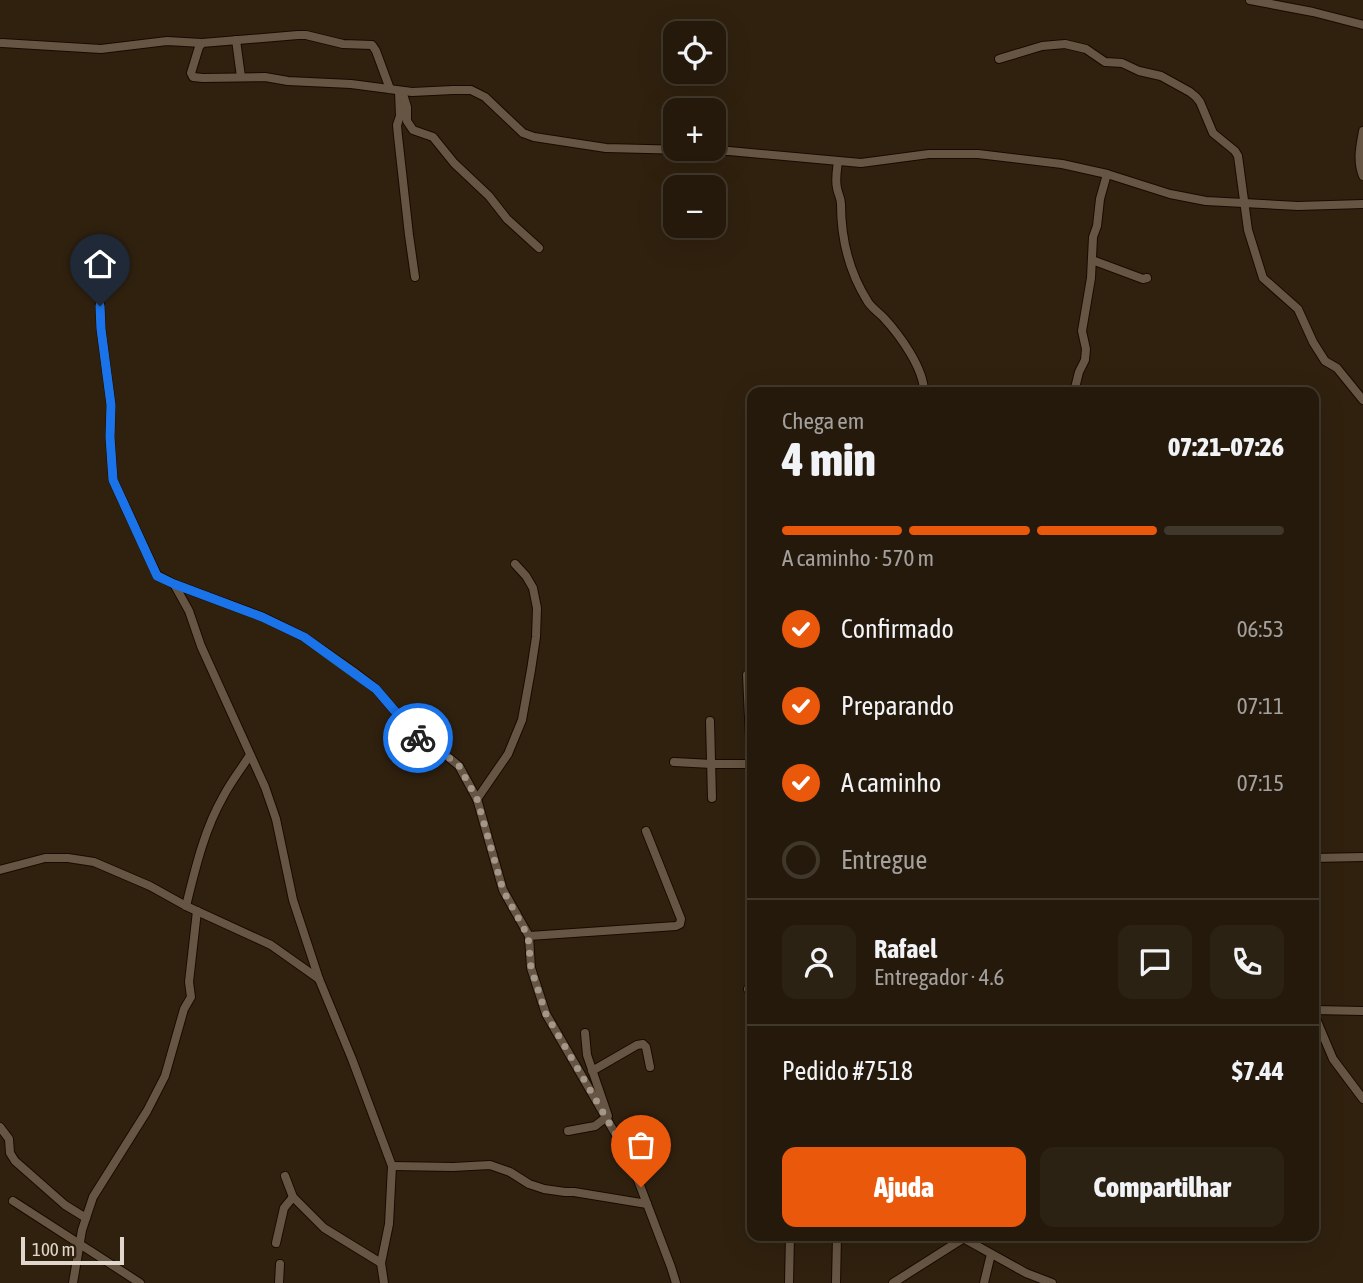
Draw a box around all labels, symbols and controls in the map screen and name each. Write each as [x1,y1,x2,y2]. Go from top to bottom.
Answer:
map controls [663,21,726,238]
button: locate [663,21,726,84]
button: + [663,98,726,161]
button: − [663,175,726,238]
pin [70,234,130,306]
icon: home [81,245,119,283]
text: Chega em [782,408,864,434]
text: 07:21–07:26 [1168,432,1284,462]
text: 4 min [782,433,876,486]
text: A caminho · 570 m [782,545,934,571]
icon: check [782,610,820,648]
text: Confirmado [841,614,954,644]
text: 06:53 [1237,616,1284,642]
icon: check [782,687,820,725]
text: Preparando [841,691,954,721]
text: 07:11 [1237,693,1284,719]
courier [383,703,453,773]
icon: bike [399,719,437,757]
icon: check [782,764,820,802]
text: A caminho [841,768,941,798]
text: 07:15 [1237,770,1284,796]
text: Entregue [841,845,927,875]
button: person [782,925,856,999]
button: chat [1118,925,1192,999]
button: phone [1210,925,1284,999]
text: Rafael [874,934,937,964]
text: Entregador · 4.6 [874,964,1004,990]
text: Pedido #7518 [782,1056,913,1086]
text: $7.44 [1232,1056,1284,1086]
pin [611,1115,671,1187]
icon: bag [622,1126,660,1164]
button: Ajuda [782,1147,1026,1227]
button: Compartilhar [1040,1147,1284,1227]
scale bar [21,1234,124,1266]
text: 100 m [32,1238,75,1260]

